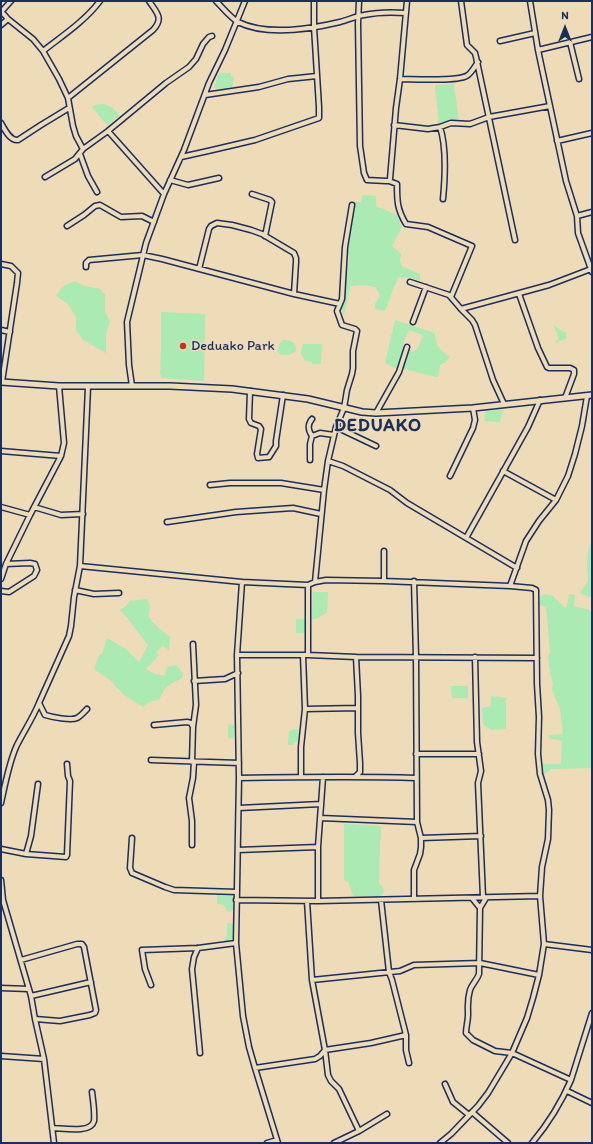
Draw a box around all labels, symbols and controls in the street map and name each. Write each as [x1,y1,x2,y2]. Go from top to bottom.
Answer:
north arrow [545,8,585,48]
text: N [561,9,569,22]
place label: Deduako Park [191,338,275,354]
marker: Deduako Park [178,341,188,351]
district label: DEDUAKO [334,415,422,437]

